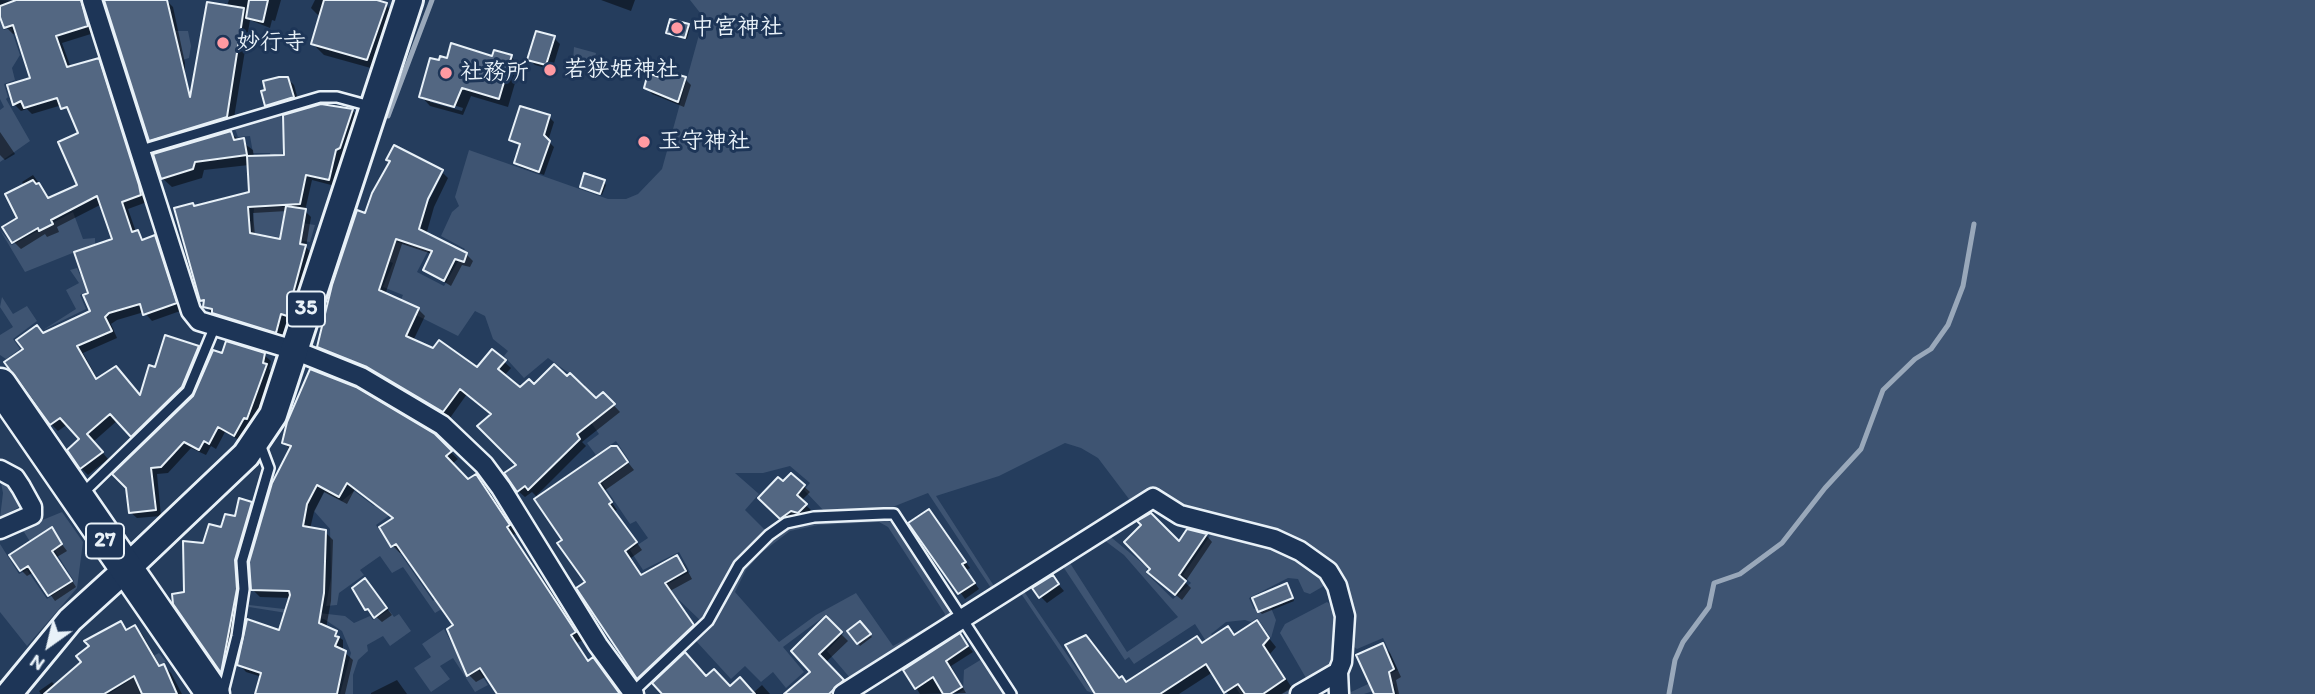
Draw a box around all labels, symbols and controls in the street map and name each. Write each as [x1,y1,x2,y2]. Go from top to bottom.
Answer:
place label: 中宮神社 [691,14,783,42]
marker: 中宮神社 [669,20,685,36]
place label: 妙行寺 [237,29,306,57]
marker: 妙行寺 [215,35,231,51]
place label: 若狭姫神社 [564,56,679,84]
place label: 社務所 [460,59,529,87]
marker: 若狭姫神社 [542,62,558,78]
marker: 社務所 [438,65,454,81]
place label: 玉守神社 [658,128,750,156]
marker: 玉守神社 [636,134,652,150]
road number: 35 [287,292,325,326]
road number: 27 [86,524,124,558]
north arrow [14,610,84,680]
text: N [25,650,49,676]

